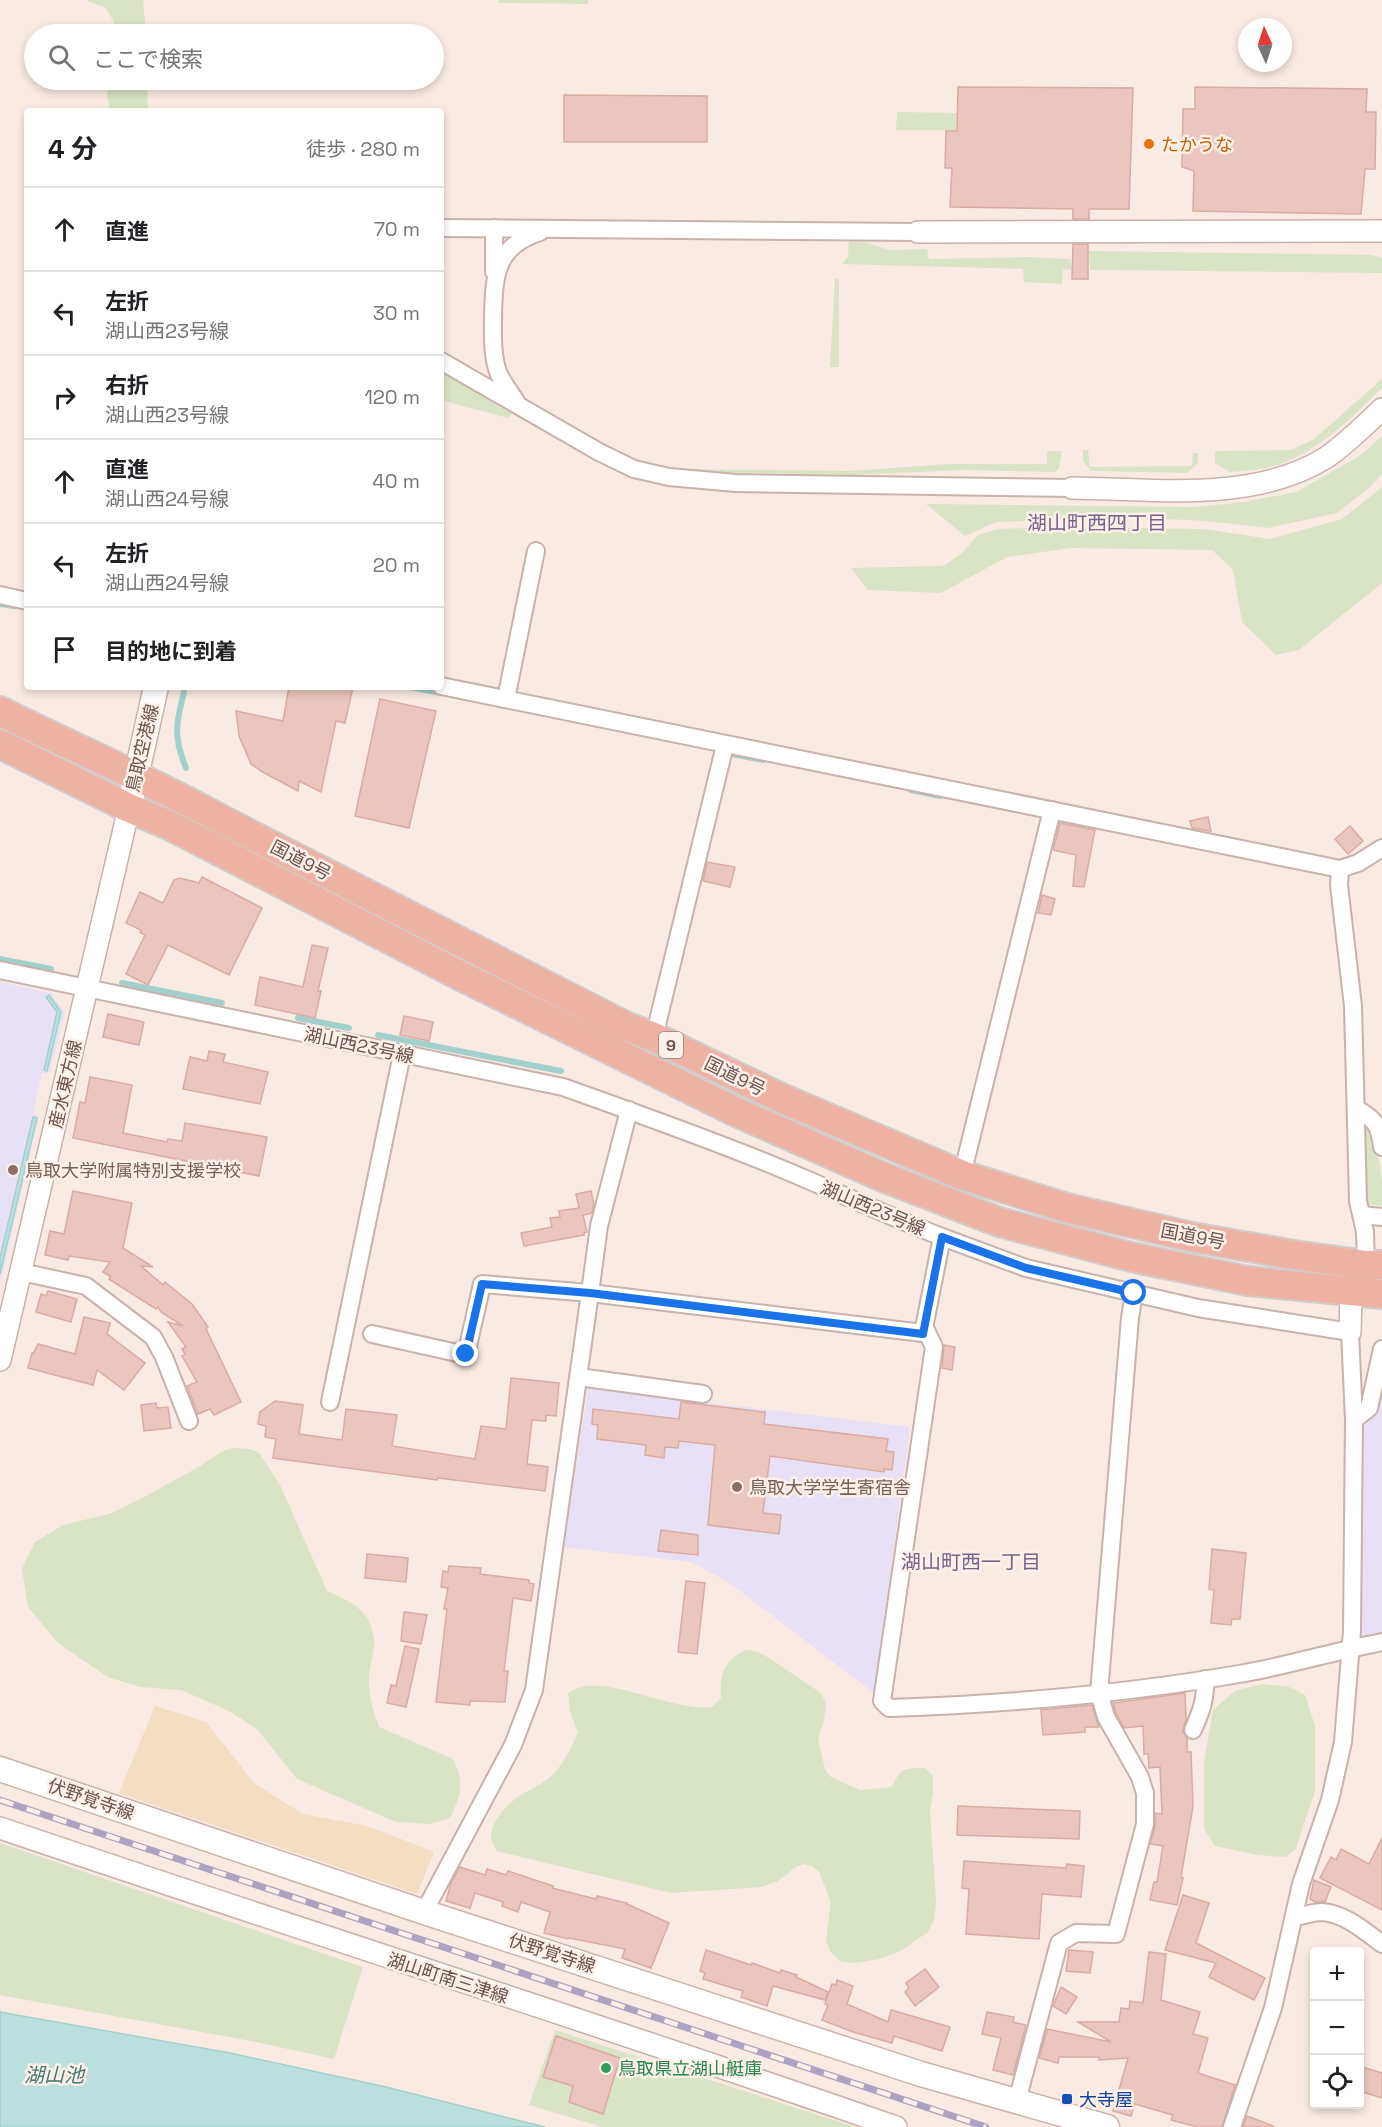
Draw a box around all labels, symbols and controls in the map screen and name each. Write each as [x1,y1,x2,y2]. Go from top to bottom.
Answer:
north arrow [1238,18,1292,72]
search box [24,24,444,90]
icon: search [45,41,78,74]
text: ここで検索 [93,45,203,73]
text: 4 分 [48,132,97,166]
place label: たかうな [1161,133,1233,156]
text: 徒歩 · 280 m [306,136,420,162]
marker: たかうな [1142,137,1156,151]
icon: ahead [48,213,81,246]
text: 70 m [374,216,420,242]
text: 直進 [105,217,149,245]
text: 左折 [105,287,149,315]
icon: left [48,297,81,330]
text: 30 m [373,300,420,326]
text: 湖山西23号線 [105,318,229,344]
text: 右折 [105,371,149,399]
icon: right [48,381,81,414]
text: 120 m [364,384,420,410]
text: 湖山西23号線 [105,402,229,428]
text: 直進 [105,455,149,483]
icon: ahead [48,465,81,498]
text: 40 m [372,468,420,494]
text: 湖山西24号線 [105,486,229,512]
district label: 湖山町西四丁目 [1027,510,1167,536]
text: 左折 [105,539,149,567]
icon: left [48,549,81,582]
text: 20 m [373,552,420,578]
text: 湖山西24号線 [105,570,229,596]
icon: arrive [48,633,81,666]
text: 目的地に到着 [105,637,237,665]
street label: 鳥取空港線 [121,702,163,794]
street label: 国道9号 [267,835,335,885]
street label: 湖山西23号線 [302,1022,416,1068]
road number: 9 [659,1032,683,1058]
street label: 産水東方線 [44,1038,86,1130]
street label: 国道9号 [701,1051,769,1101]
place label: 鳥取大学附属特別支援学校 [25,1159,241,1182]
marker: 鳥取大学附属特別支援学校 [6,1163,20,1177]
street label: 湖山西23号線 [817,1176,929,1240]
street label: 国道9号 [1159,1219,1227,1253]
route start [1120,1279,1146,1305]
route end [452,1340,478,1366]
place label: 鳥取大学学生寄宿舎 [749,1476,911,1499]
marker: 鳥取大学学生寄宿舎 [730,1480,744,1494]
district label: 湖山町西一丁目 [901,1549,1041,1575]
street label: 伏野覚寺線 [45,1773,137,1825]
street label: 伏野覚寺線 [506,1928,598,1978]
map controls [1310,1947,1364,2109]
button: + [1310,1947,1364,2001]
street label: 湖山町南三津線 [385,1948,511,2008]
button: − [1310,2001,1364,2055]
button: locate [1310,2055,1364,2109]
place label: 鳥取県立湖山艇庫 [618,2057,762,2080]
marker: 鳥取県立湖山艇庫 [599,2061,613,2075]
water label: 湖山池 [24,2062,86,2088]
place label: 大寺屋 [1079,2088,1133,2111]
marker: 大寺屋 [1060,2092,1074,2106]

